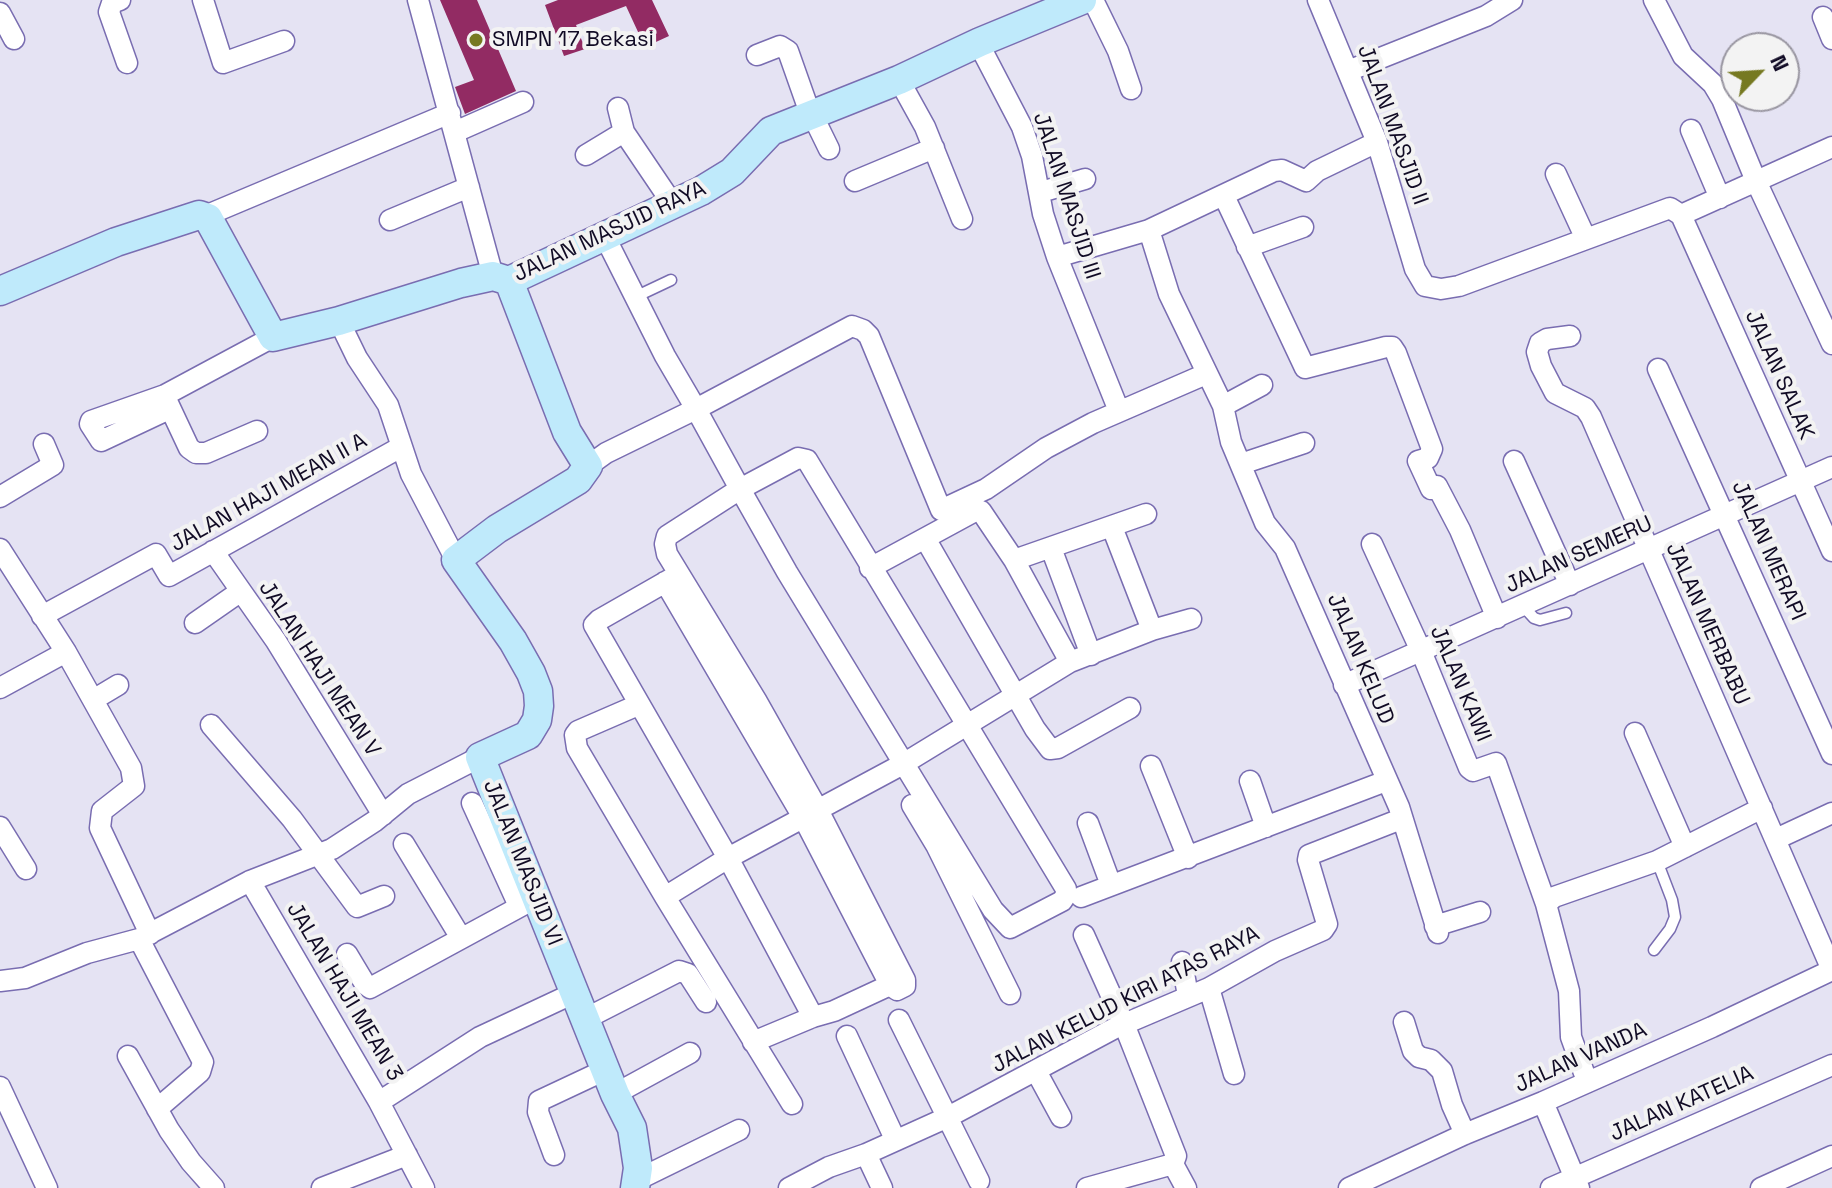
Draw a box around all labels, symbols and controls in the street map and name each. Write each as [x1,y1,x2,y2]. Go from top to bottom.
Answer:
place label: SMPN 17 Bekasi [492,27,654,53]
marker: SMPN 17 Bekasi [467,31,485,49]
north arrow [1720,32,1800,112]
street label: JALAN MASJID II [1351,42,1433,208]
text: N [1764,50,1796,75]
street label: JALAN MASJID III [1027,109,1105,283]
street label: JALAN MASJID RAYA [510,176,710,288]
street label: JALAN SALAK [1739,306,1819,444]
street label: JALAN HAJI MEAN II A [166,428,372,558]
street label: JALAN MERAPI [1725,477,1811,625]
street label: JALAN SEMERU [1501,511,1657,599]
street label: JALAN MERBABU [1659,539,1755,709]
street label: JALAN HAJI MEAN V [252,576,386,762]
street label: JALAN KELUD [1321,590,1399,728]
street label: JALAN KAWI [1424,622,1496,746]
street label: JALAN MASJID VI [477,776,567,950]
street label: JALAN HAJI MEAN 3 [280,898,408,1086]
street label: JALAN KELUD KIRI ATAS RAYA [988,921,1264,1079]
street label: JALAN VANDA [1511,1017,1651,1099]
street label: JALAN KATELIA [1606,1061,1758,1147]

